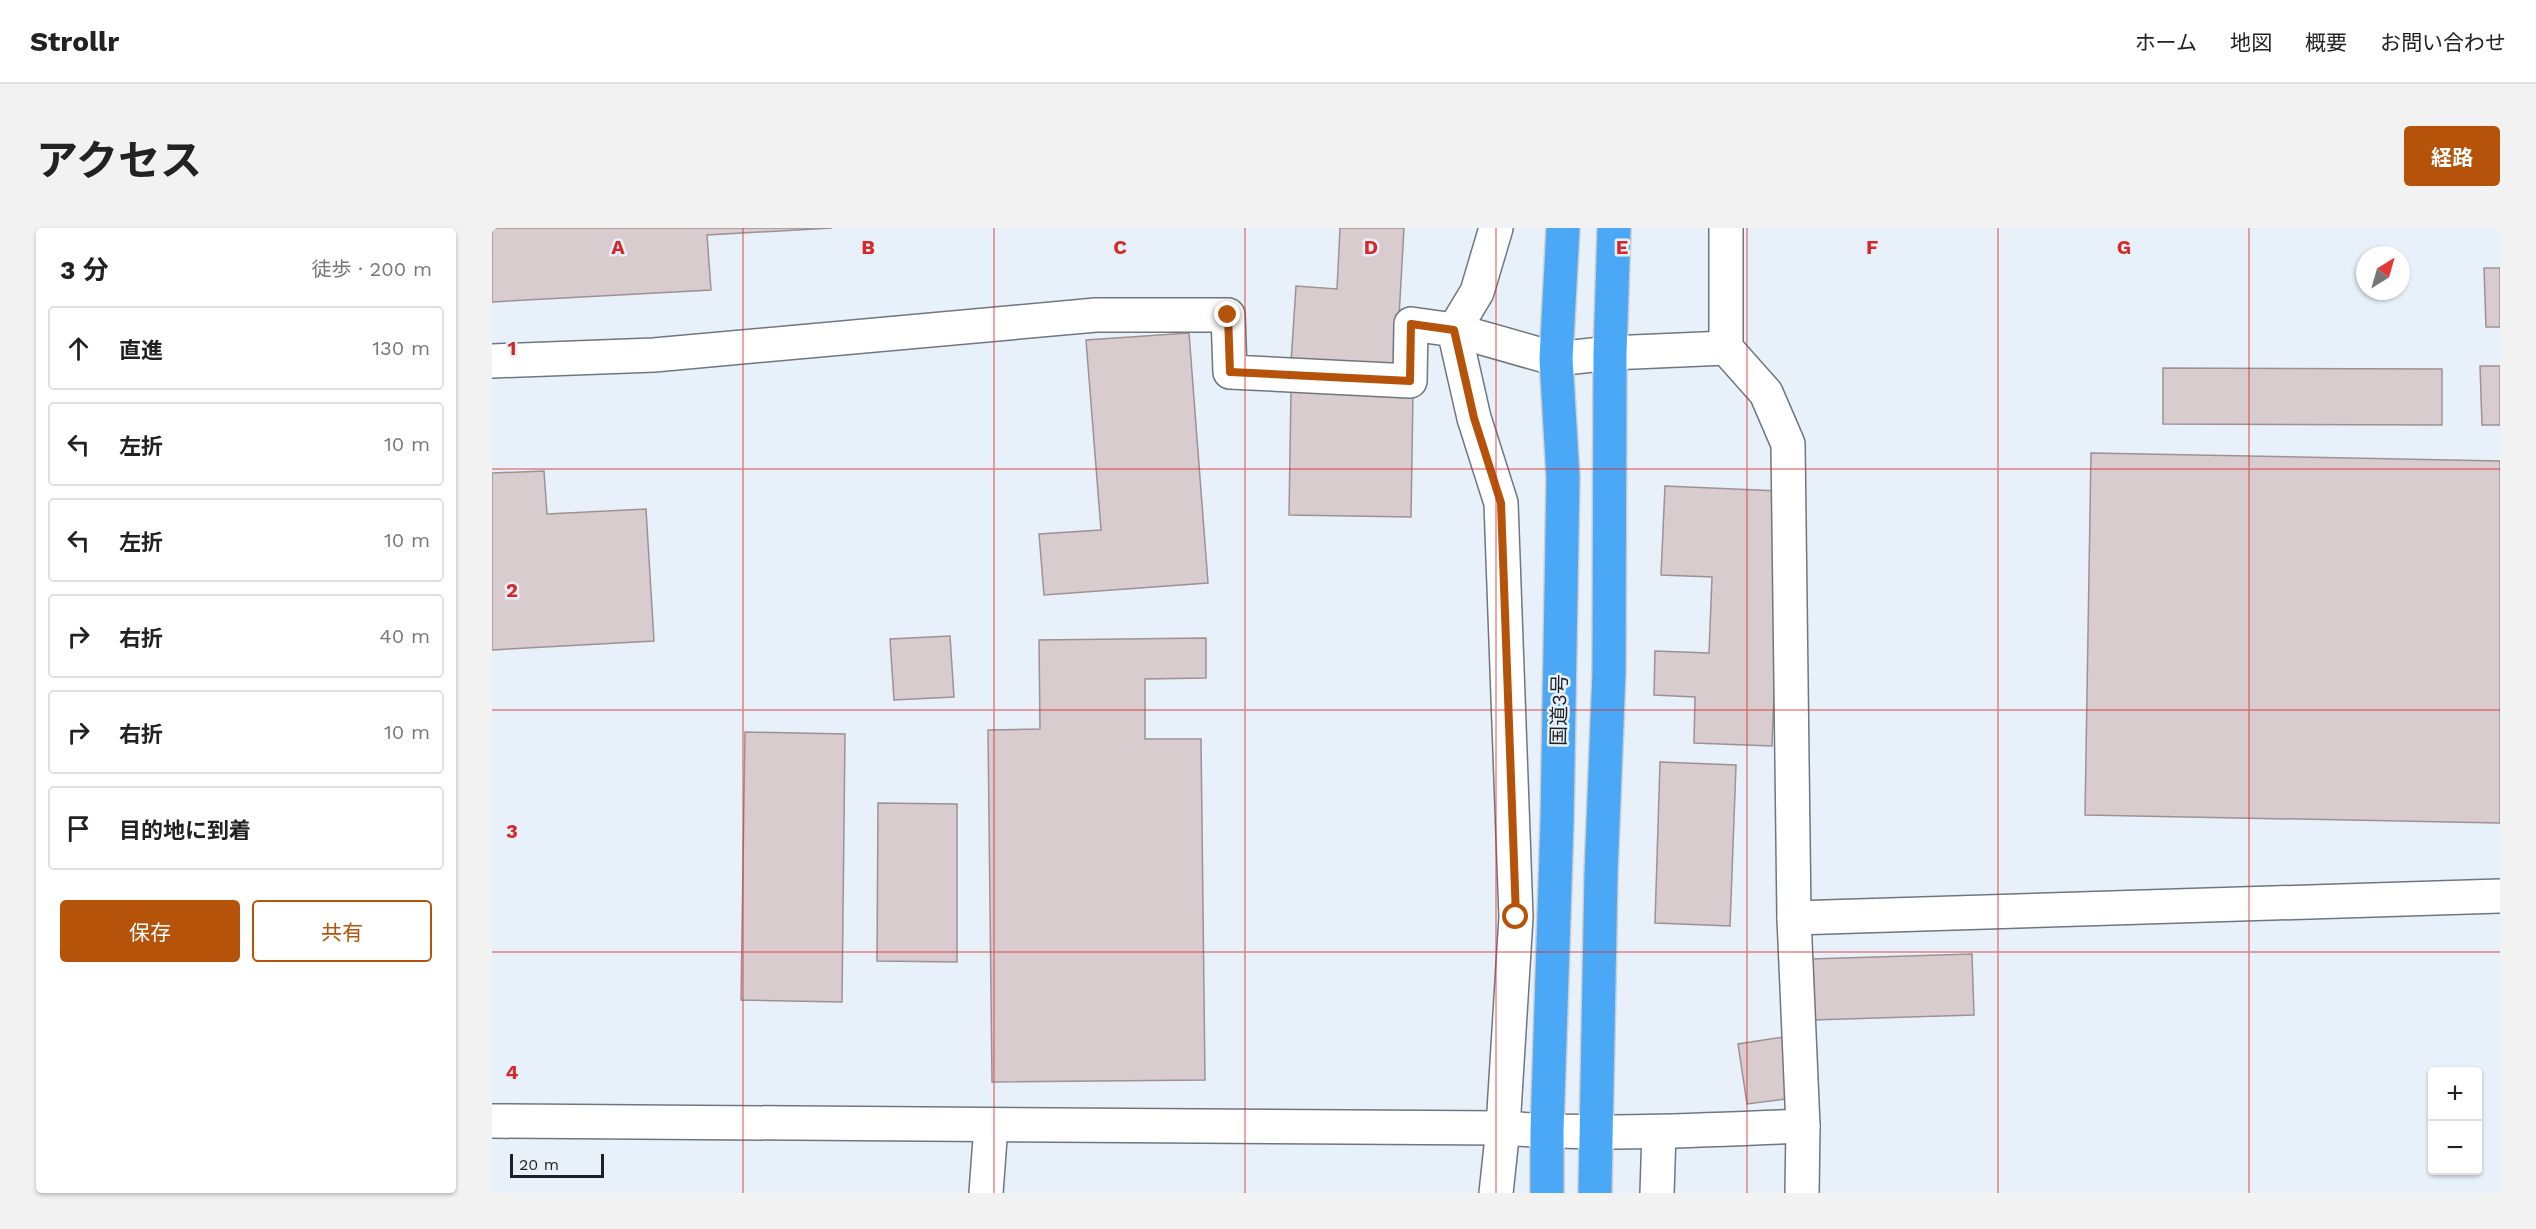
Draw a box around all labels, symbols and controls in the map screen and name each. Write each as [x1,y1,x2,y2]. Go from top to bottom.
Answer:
text: Strollr [30,25,119,58]
text: ホーム [2135,30,2197,55]
text: 地図 [2230,30,2272,55]
text: 概要 [2305,30,2347,55]
text: お問い合わせ [2380,30,2506,55]
button: 経路 [2404,126,2500,186]
text: アクセス [36,136,202,185]
text: A [611,235,625,259]
text: B [861,235,875,259]
text: C [1113,235,1127,259]
text: D [1364,235,1378,259]
text: E [1616,235,1628,259]
text: F [1866,235,1878,259]
text: G [2117,235,2131,259]
north arrow [2356,246,2410,300]
text: 3 分 [60,255,109,285]
text: 徒歩 · 200 m [311,257,432,281]
route end [1214,301,1240,327]
icon: ahead [62,332,95,365]
text: 130 m [372,336,430,360]
text: 1 [508,336,516,360]
text: 直進 [119,338,163,363]
icon: left [62,428,95,461]
text: 10 m [384,432,430,456]
text: 左折 [119,434,163,459]
icon: left [62,524,95,557]
text: 10 m [384,528,430,552]
text: 左折 [119,530,163,555]
text: 2 [506,578,518,602]
icon: right [62,620,95,653]
text: 40 m [379,624,430,648]
text: 右折 [119,626,163,651]
street label: 国道3号 [1546,674,1572,746]
icon: right [62,716,95,749]
text: 10 m [384,720,430,744]
text: 右折 [119,722,163,747]
icon: arrive [62,812,95,845]
text: 目的地に到着 [119,818,251,843]
text: 3 [506,819,518,843]
button: 保存 [60,900,240,962]
button: 共有 [252,900,432,962]
route start [1502,903,1528,929]
text: 4 [506,1060,519,1084]
map controls [2428,1067,2482,1175]
button: + [2428,1067,2482,1121]
button: − [2428,1121,2482,1175]
scale bar [510,1151,604,1178]
text: 20 m [519,1155,559,1174]

